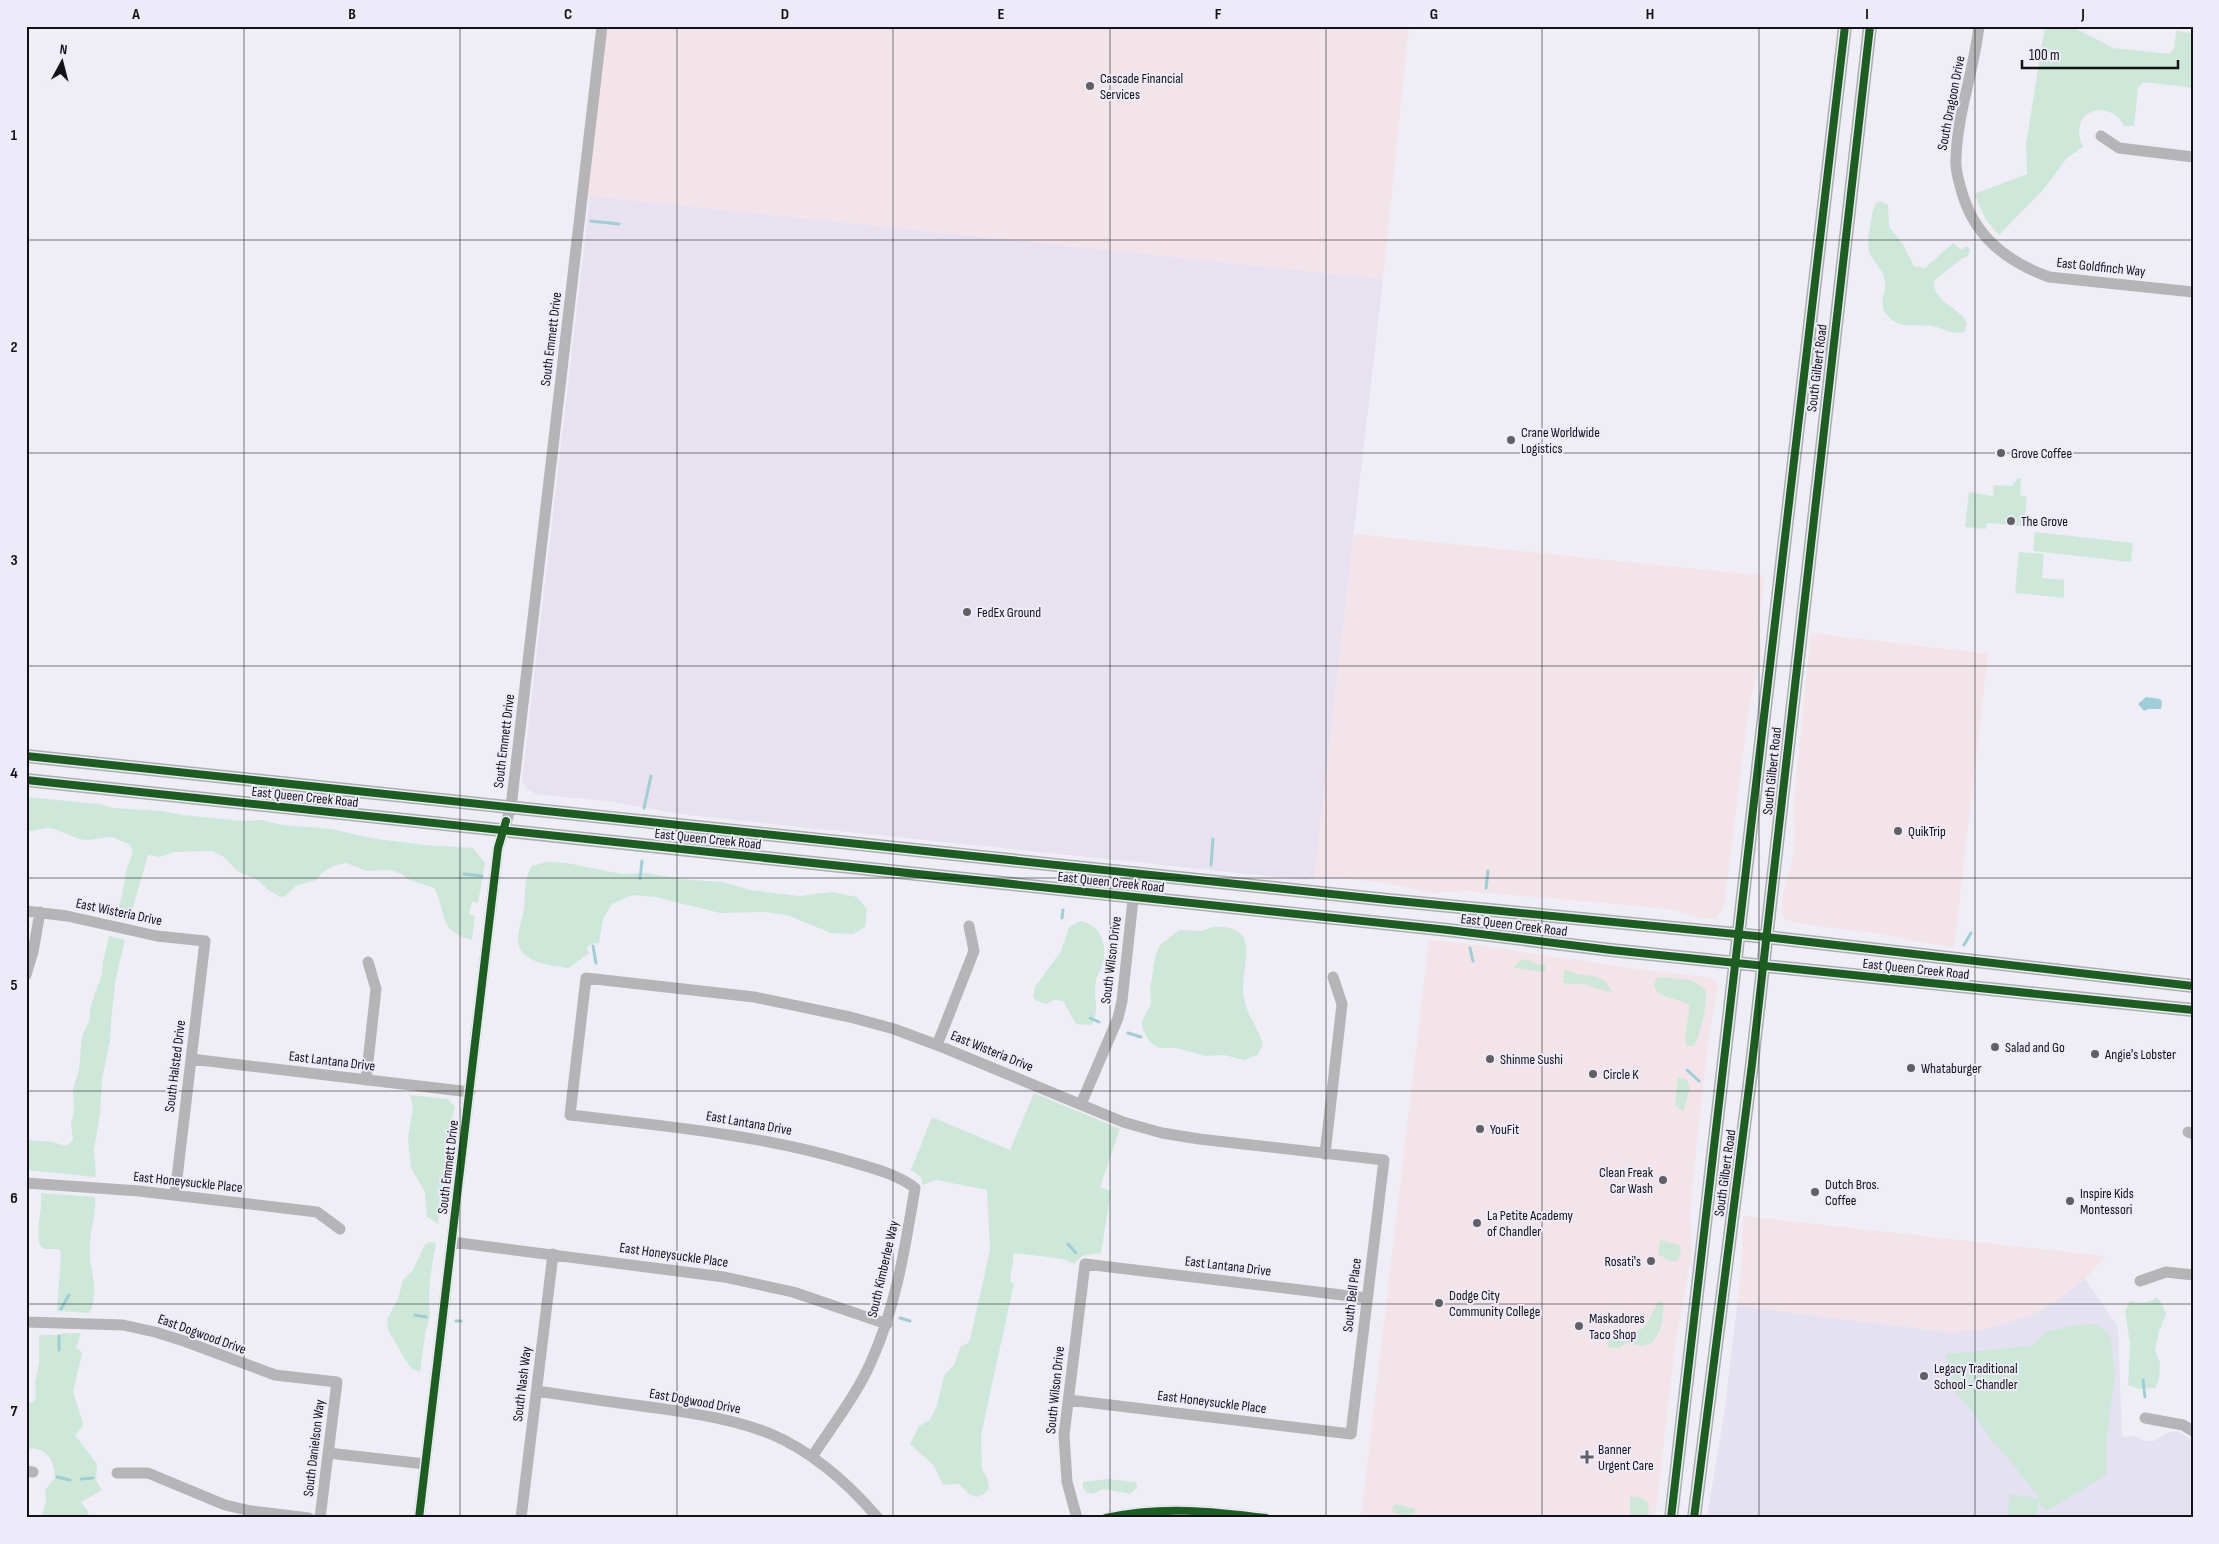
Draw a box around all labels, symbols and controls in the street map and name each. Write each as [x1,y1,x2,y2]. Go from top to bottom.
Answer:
text: A [131,5,140,24]
text: B [348,5,356,24]
text: C [564,5,572,24]
text: D [781,5,789,24]
text: E [998,5,1005,24]
text: F [1215,5,1222,24]
text: G [1430,5,1438,24]
text: H [1646,5,1654,24]
text: I [1865,5,1869,24]
text: J [2080,5,2085,24]
north arrow [38,38,88,88]
scale bar [2022,38,2178,70]
text: N [59,41,68,58]
text: 100 m [2029,46,2060,65]
street label: South Dragoon Drive [1933,54,1969,152]
place label: Cascade Financial Services [1100,70,1183,103]
marker: Cascade Financial Services [1084,80,1096,92]
text: 1 [11,126,18,145]
street label: East Goldfinch Way [2056,254,2147,280]
street label: South Emmett Drive [537,291,565,387]
street label: South Gilbert Road [1803,323,1831,413]
text: 2 [10,338,18,357]
place label: Crane Worldwide Logistics [1521,424,1600,457]
marker: Crane Worldwide Logistics [1505,434,1517,446]
place label: Grove Coffee [2011,445,2072,462]
marker: Grove Coffee [1995,447,2007,459]
place label: The Grove [2021,513,2068,530]
marker: The Grove [2005,515,2017,527]
text: 3 [10,551,18,570]
place label: FedEx Ground [977,604,1041,621]
marker: FedEx Ground [961,606,973,618]
street label: South Emmett Drive [490,693,518,789]
street label: South Gilbert Road [1759,726,1785,816]
text: 4 [10,764,18,783]
street label: East Queen Creek Road [251,783,359,811]
place label: QuikTrip [1908,823,1946,840]
street label: East Queen Creek Road [654,825,762,853]
marker: QuikTrip [1892,825,1904,837]
street label: East Queen Creek Road [1057,868,1165,896]
street label: East Wisteria Drive [74,895,164,929]
street label: East Queen Creek Road [1460,910,1568,940]
street label: South Wilson Drive [1097,915,1125,1005]
street label: East Queen Creek Road [1862,955,1970,983]
text: 5 [10,976,18,995]
street label: South Halsted Drive [161,1019,189,1113]
street label: East Wisteria Drive [948,1027,1036,1075]
place label: Salad and Go [2005,1039,2065,1056]
marker: Salad and Go [1989,1041,2001,1053]
place label: Angie's Lobster [2104,1046,2176,1063]
street label: East Lantana Drive [288,1047,376,1075]
marker: Angie's Lobster [2089,1048,2101,1060]
place label: Shinme Sushi [1500,1051,1563,1068]
marker: Shinme Sushi [1484,1053,1496,1065]
place label: Whataburger [1921,1060,1982,1077]
marker: Whataburger [1905,1062,1917,1074]
place label: Circle K [1603,1066,1639,1083]
marker: Circle K [1587,1068,1599,1080]
street label: East Lantana Drive [705,1107,793,1139]
street label: South Emmett Drive [434,1119,462,1215]
place label: YouFit [1490,1121,1519,1138]
marker: YouFit [1474,1123,1486,1135]
street label: South Gilbert Road [1710,1128,1740,1218]
place label: Clean Freak Car Wash [1599,1164,1654,1197]
street label: East Honeysuckle Place [133,1168,243,1196]
marker: Clean Freak Car Wash [1657,1174,1669,1186]
place label: Dutch Bros. Coffee [1825,1176,1879,1209]
place label: Inspire Kids Montessori [2080,1185,2134,1218]
marker: Dutch Bros. Coffee [1809,1186,1821,1198]
text: 6 [10,1189,18,1208]
marker: Inspire Kids Montessori [2064,1195,2076,1207]
place label: La Petite Academy of Chandler [1487,1207,1574,1240]
marker: La Petite Academy of Chandler [1471,1217,1483,1229]
street label: South Kimberlee Way [864,1218,903,1319]
street label: East Honeysuckle Place [619,1239,729,1271]
street label: East Lantana Drive [1184,1252,1272,1280]
place label: Rosati's [1604,1253,1641,1270]
marker: Rosati's [1645,1255,1657,1267]
street label: South Bell Place [1339,1257,1365,1333]
place label: Dodge City Community College [1449,1287,1540,1320]
marker: Dodge City Community College [1433,1297,1445,1309]
street label: East Dogwood Drive [156,1310,248,1358]
place label: Maskadores Taco Shop [1589,1310,1645,1343]
marker: Maskadores Taco Shop [1573,1320,1585,1332]
street label: South Nash Way [509,1345,535,1422]
street label: South Wilson Drive [1042,1345,1068,1435]
place label: Legacy Traditional School - Chandler [1934,1360,2018,1393]
marker: Legacy Traditional School - Chandler [1918,1370,1930,1382]
street label: East Dogwood Drive [648,1385,742,1417]
street label: East Honeysuckle Place [1157,1387,1267,1417]
street label: South Danielson Way [300,1398,328,1497]
text: 7 [11,1402,18,1421]
place label: Banner Urgent Care [1598,1441,1654,1474]
marker: Banner Urgent Care [1580,1450,1594,1464]

